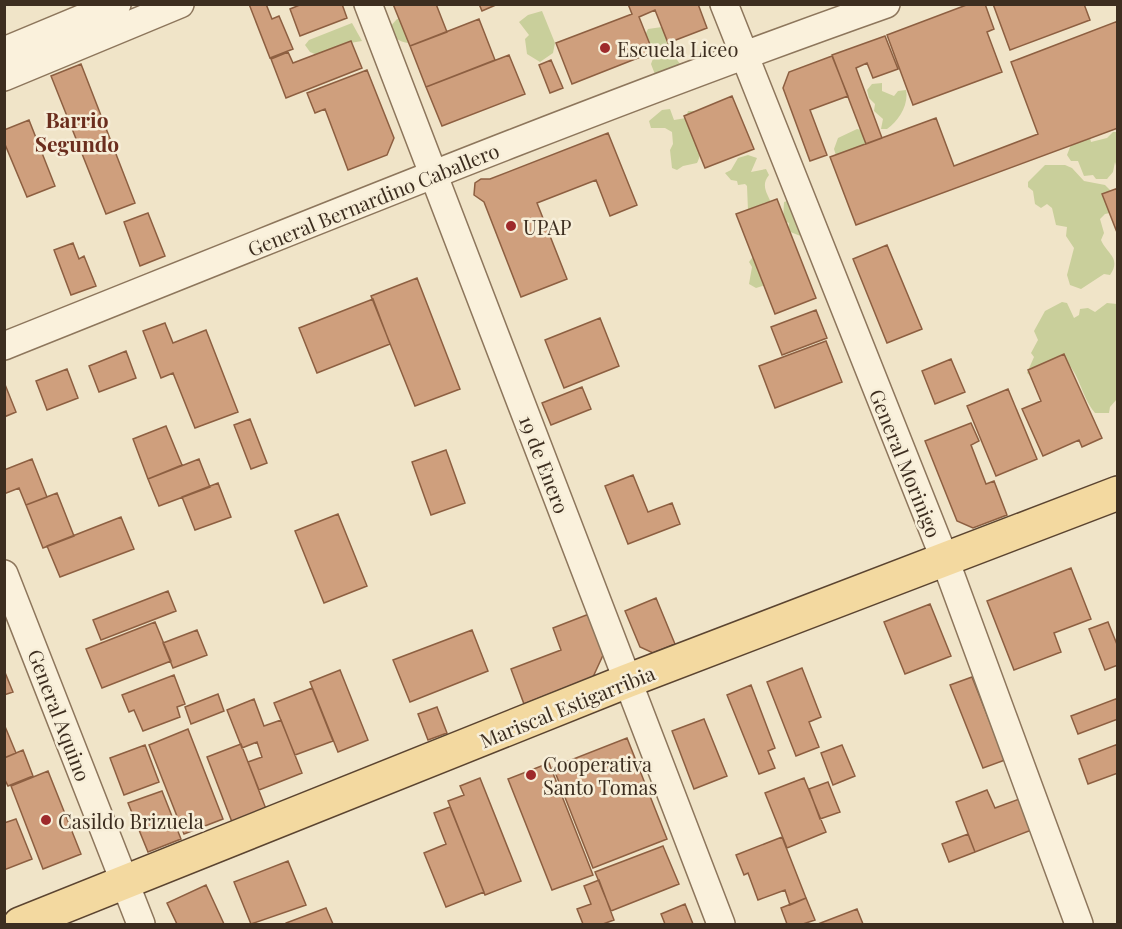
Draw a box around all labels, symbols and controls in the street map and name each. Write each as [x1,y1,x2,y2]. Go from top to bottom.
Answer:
place label: Escuela Liceo [617,35,738,62]
marker: Escuela Liceo [598,41,612,55]
district label: Barrio Segundo [35,105,119,157]
street label: General Bernardino Caballero [243,136,503,262]
place label: UPAP [523,213,572,240]
marker: UPAP [504,219,518,233]
street label: General Morinigo [864,385,948,541]
street label: 19 de Enero [514,411,576,517]
street label: General Aquino [22,645,98,785]
street label: Mariscal Estigarribia [475,659,659,753]
place label: Cooperativa Santo Tomas [543,750,657,800]
marker: Cooperativa Santo Tomas [524,768,538,782]
place label: Casildo Brizuela [58,807,204,834]
marker: Casildo Brizuela [39,813,53,827]

